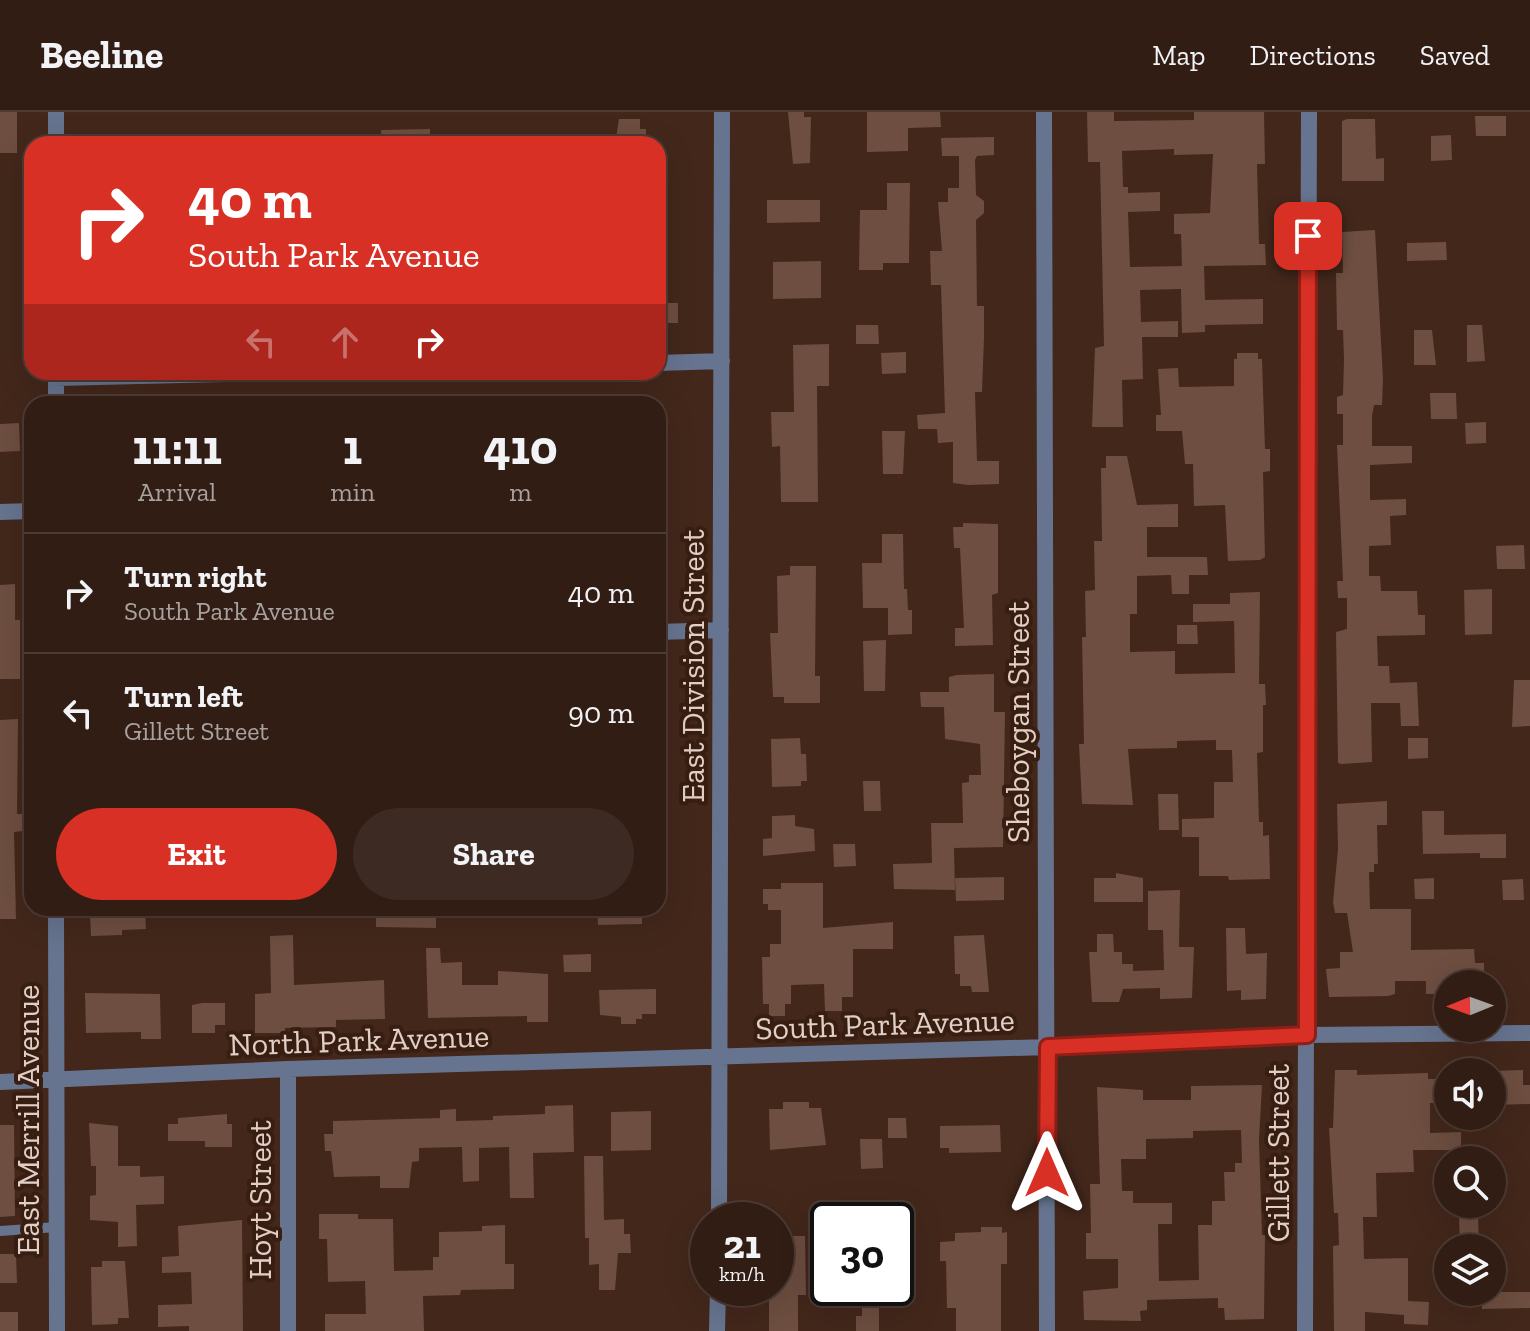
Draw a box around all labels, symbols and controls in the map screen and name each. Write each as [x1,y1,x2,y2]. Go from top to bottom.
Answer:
text: Beeline [40,32,163,78]
text: Map [1152,39,1205,72]
text: Directions [1249,39,1376,72]
text: Saved [1420,39,1490,72]
text: 40 m [188,165,312,232]
icon: right [56,168,160,272]
pin [1274,202,1342,270]
icon: arrive [1286,214,1330,258]
text: South Park Avenue [188,233,480,276]
icon: left [239,320,283,364]
icon: ahead [323,320,367,364]
icon: right [407,320,451,364]
text: 11:11 [132,419,222,476]
text: 1 [343,419,362,476]
text: 410 [483,419,558,476]
text: Arrival [138,476,216,508]
text: min [330,476,375,508]
text: m [509,476,532,508]
street label: East Division Street [674,529,712,803]
text: Turn right [124,559,266,595]
icon: right [56,571,100,615]
text: 40 m [568,575,634,611]
text: South Park Avenue [124,595,335,627]
street label: Sheboygan Street [999,601,1037,843]
text: Turn left [124,679,243,715]
icon: left [56,691,100,735]
text: 90 m [568,695,634,731]
text: Gillett Street [124,715,269,747]
button: Exit [56,808,337,900]
button: Share [353,808,634,900]
north arrow [1434,970,1506,1042]
map controls [1434,970,1506,1306]
street label: East Merrill Avenue [9,985,47,1255]
street label: South Park Avenue [755,1000,1015,1048]
street label: North Park Avenue [228,1016,490,1064]
button: sound [1434,1058,1506,1130]
street label: Gillett Street [1259,1064,1297,1242]
street label: Hoyt Street [241,1120,279,1280]
position arrow [1005,1131,1089,1215]
button: search [1434,1146,1506,1218]
speed limit sign: 30 [810,1202,914,1306]
text: 21 [723,1220,761,1268]
button: layers [1434,1234,1506,1306]
text: km/h [719,1262,765,1286]

